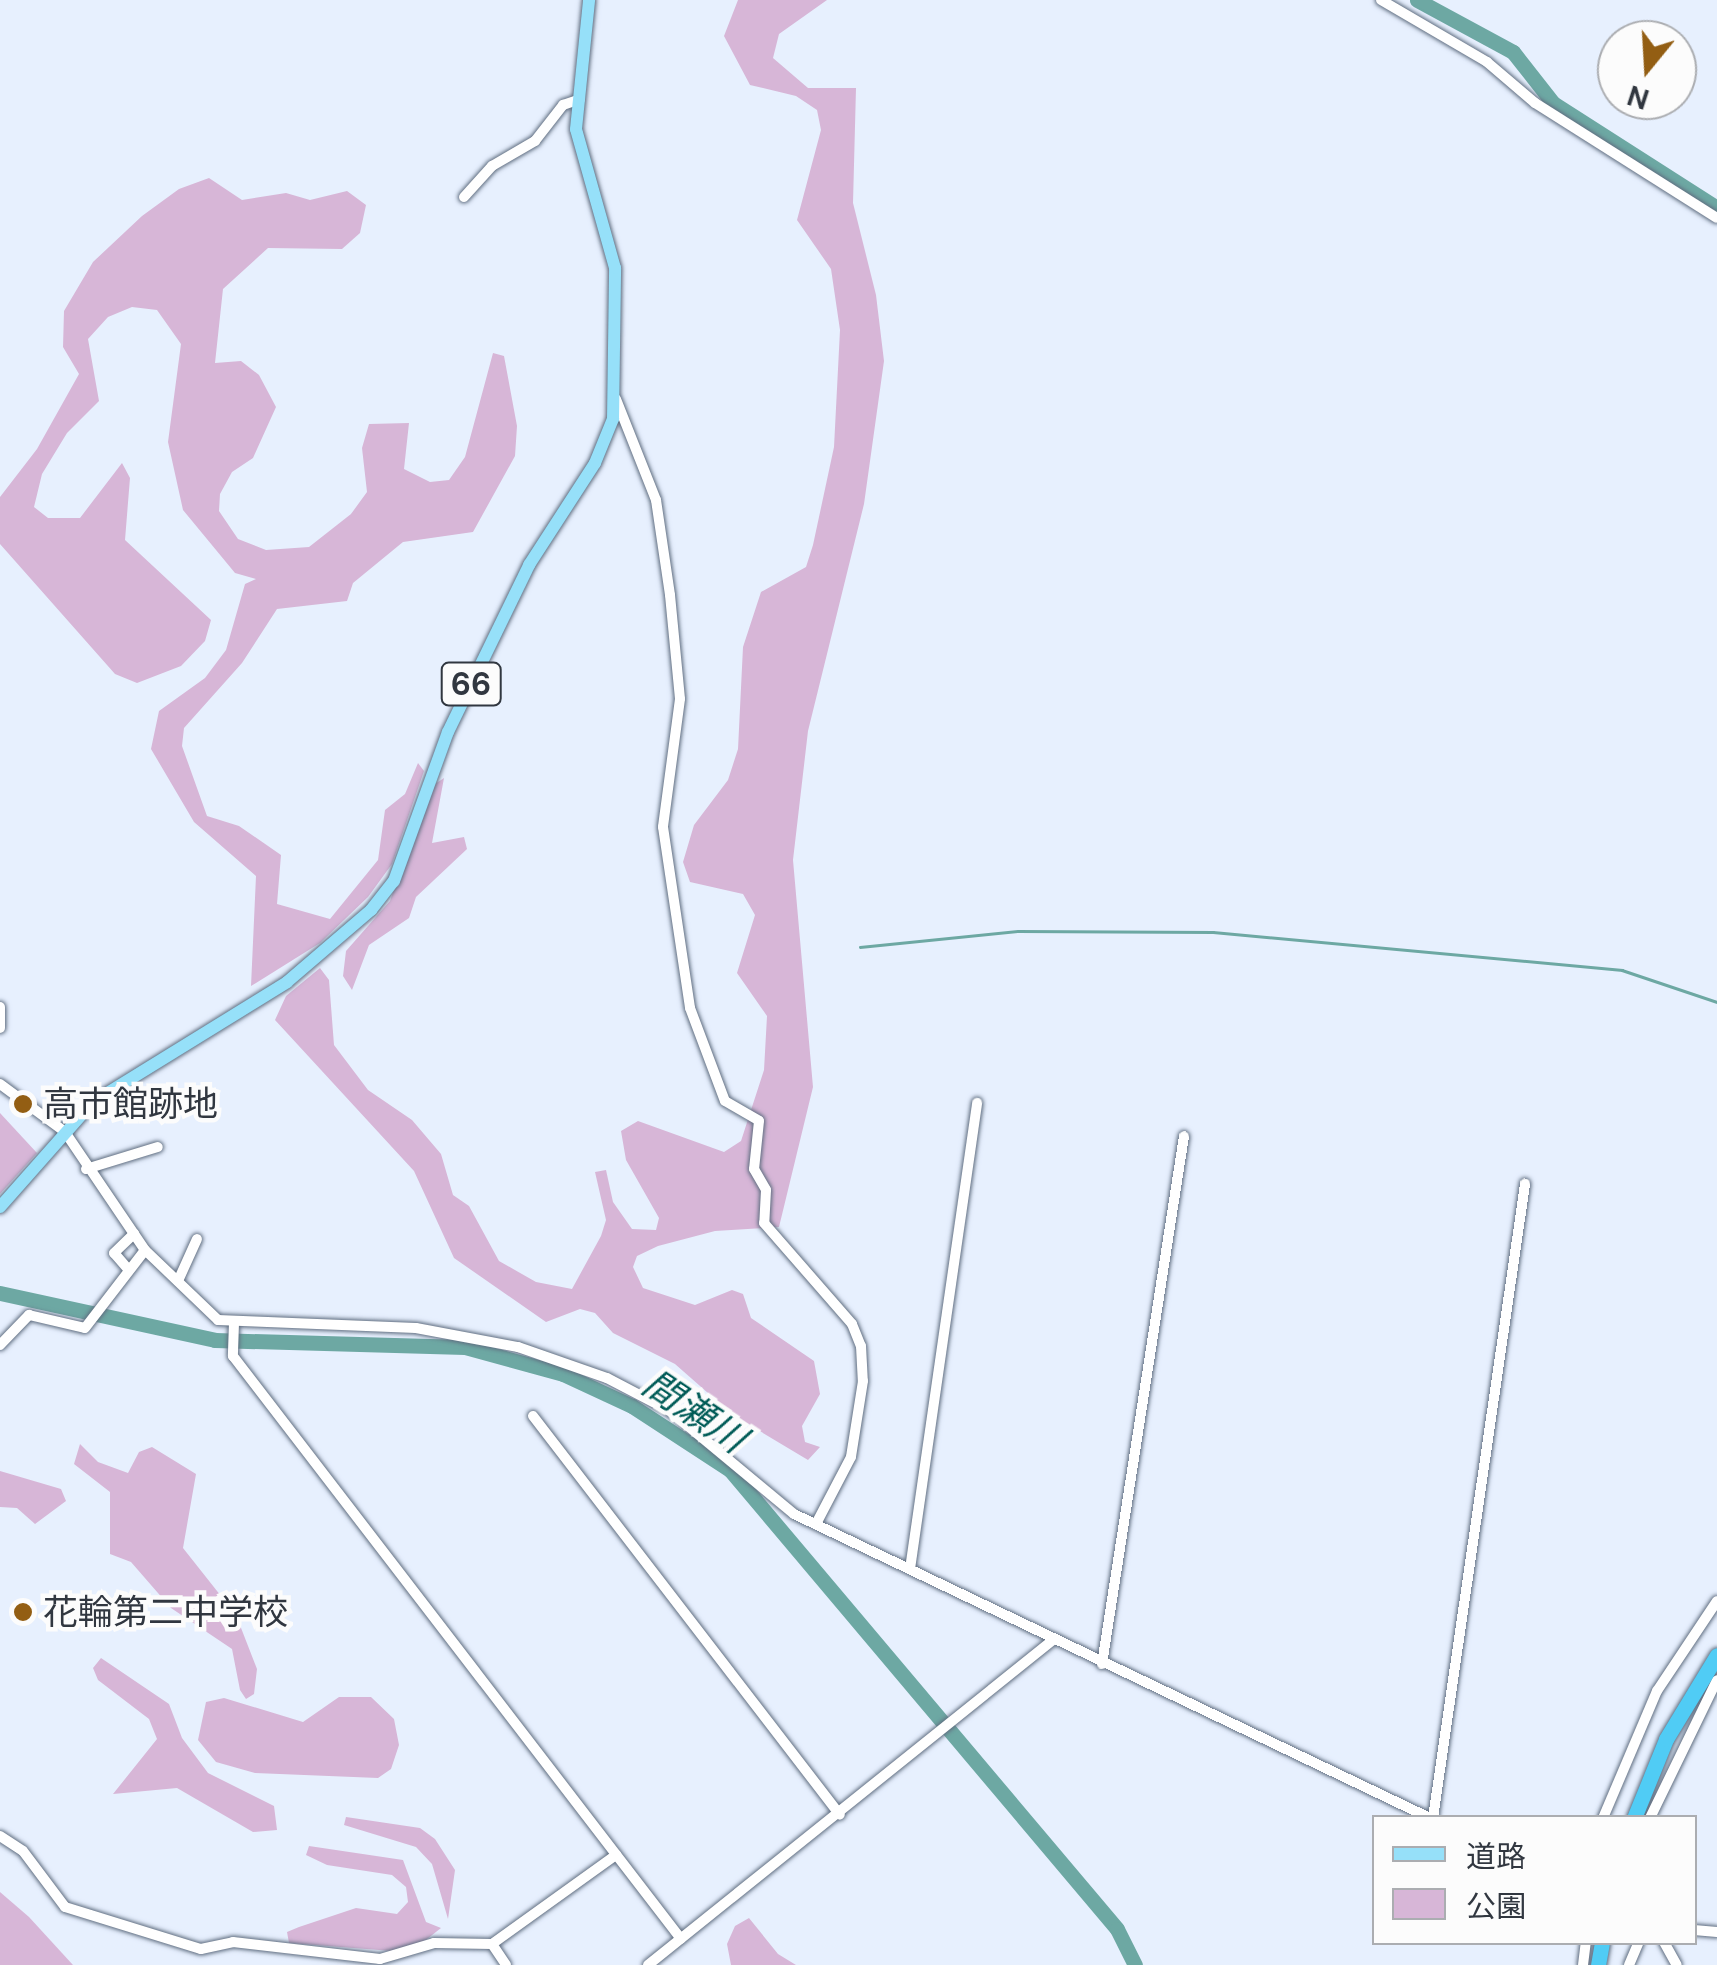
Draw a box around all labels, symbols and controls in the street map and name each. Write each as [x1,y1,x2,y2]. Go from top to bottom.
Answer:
north arrow [1597,20,1697,120]
text: N [1623,76,1654,118]
road number: 66 [438,657,504,711]
place label: 高市館跡地 [43,1083,218,1125]
marker: 高市館跡地 [12,1093,34,1115]
water label: 間瀬川 [634,1361,754,1463]
place label: 花輪第二中学校 [43,1591,288,1633]
marker: 花輪第二中学校 [12,1601,34,1623]
legend [1372,1815,1697,1945]
text: 道路 [1466,1837,1526,1876]
text: 公園 [1466,1887,1526,1926]

